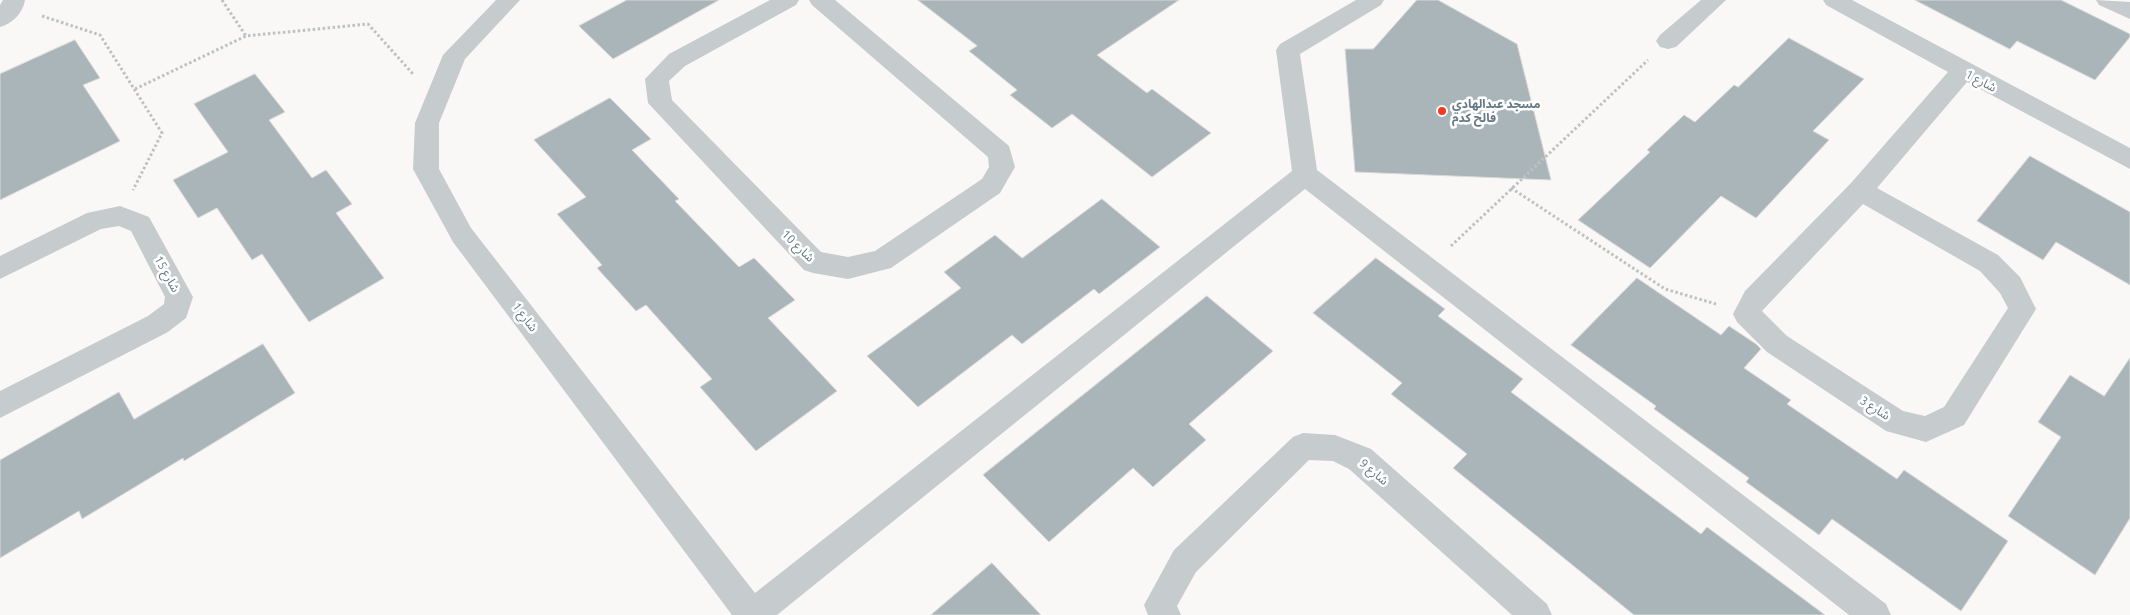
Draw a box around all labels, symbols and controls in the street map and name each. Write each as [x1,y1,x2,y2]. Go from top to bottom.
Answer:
street label: شارع 1 [1963,67,1999,95]
place label: مسجد عبدالهادي فالح كدم [1452,97,1540,125]
marker: مسجد عبدالهادي فالح كدم [1436,105,1448,117]
street label: شارع 10 [779,227,817,265]
street label: شارع 15 [151,253,183,295]
street label: شارع 1 [509,300,541,334]
street label: شارع 3 [1857,393,1893,423]
street label: شارع 9 [1357,456,1391,488]

